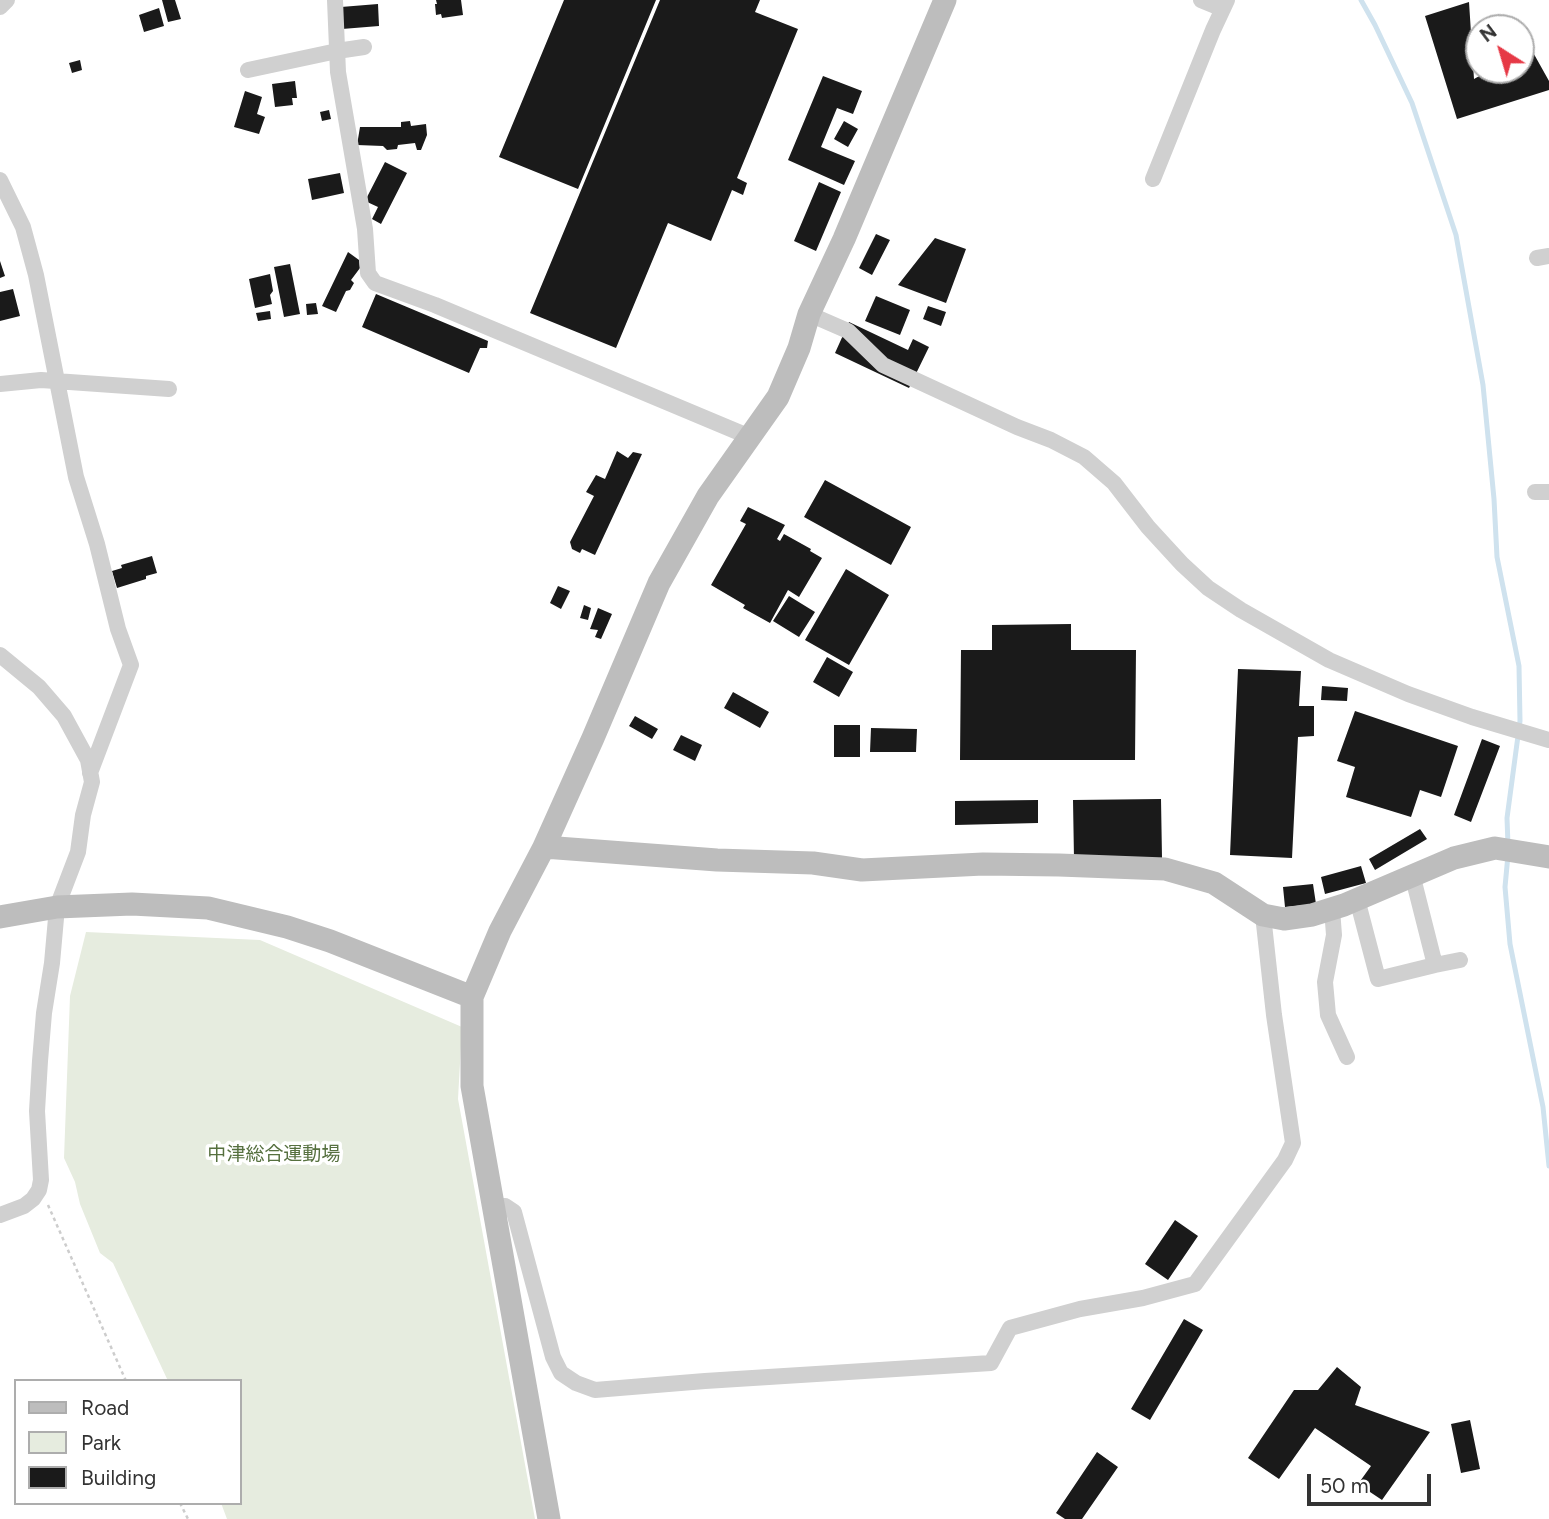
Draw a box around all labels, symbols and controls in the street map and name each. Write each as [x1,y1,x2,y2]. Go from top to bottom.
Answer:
north arrow [1465,14,1535,84]
text: N [1475,20,1501,47]
park label: 中津総合運動場 [208,1143,340,1165]
legend [14,1379,242,1505]
text: Road [81,1395,129,1420]
text: Park [81,1430,121,1455]
scale bar [1311,1460,1435,1504]
text: Building [81,1465,156,1490]
text: 50 m [1320,1473,1369,1498]

